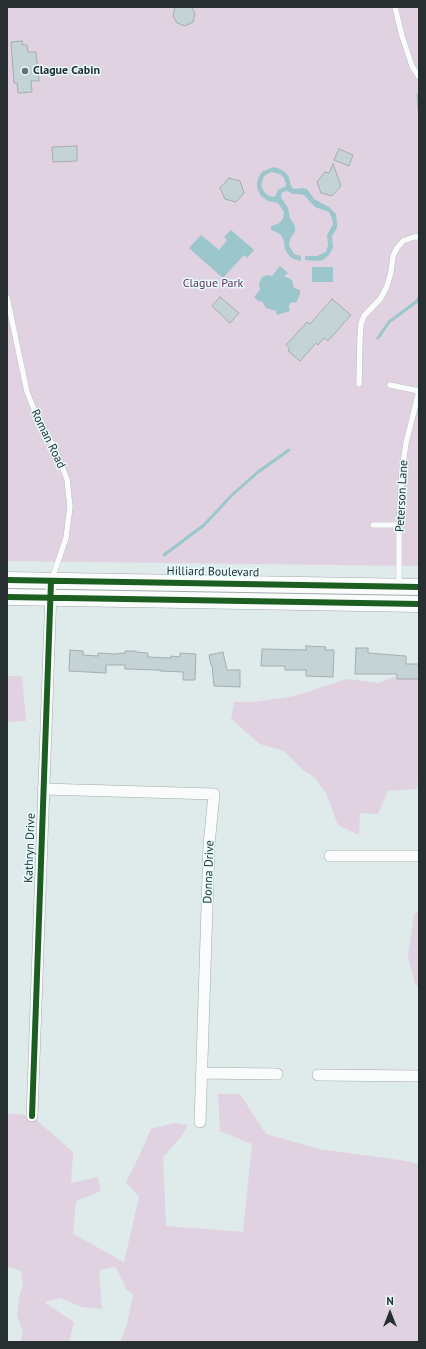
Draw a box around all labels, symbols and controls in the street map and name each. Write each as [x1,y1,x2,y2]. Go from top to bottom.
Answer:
place label: Clague Cabin [33,64,100,78]
marker: Clague Cabin [20,66,30,76]
park label: Clague Park [183,277,243,291]
street label: Roman Road [28,407,68,471]
street label: Peterson Lane [393,460,411,532]
street label: Hilliard Boulevard [167,564,259,580]
street label: Kathryn Drive [22,813,38,883]
street label: Donna Drive [201,840,217,904]
north arrow [370,1293,410,1333]
text: N [386,1294,394,1308]

